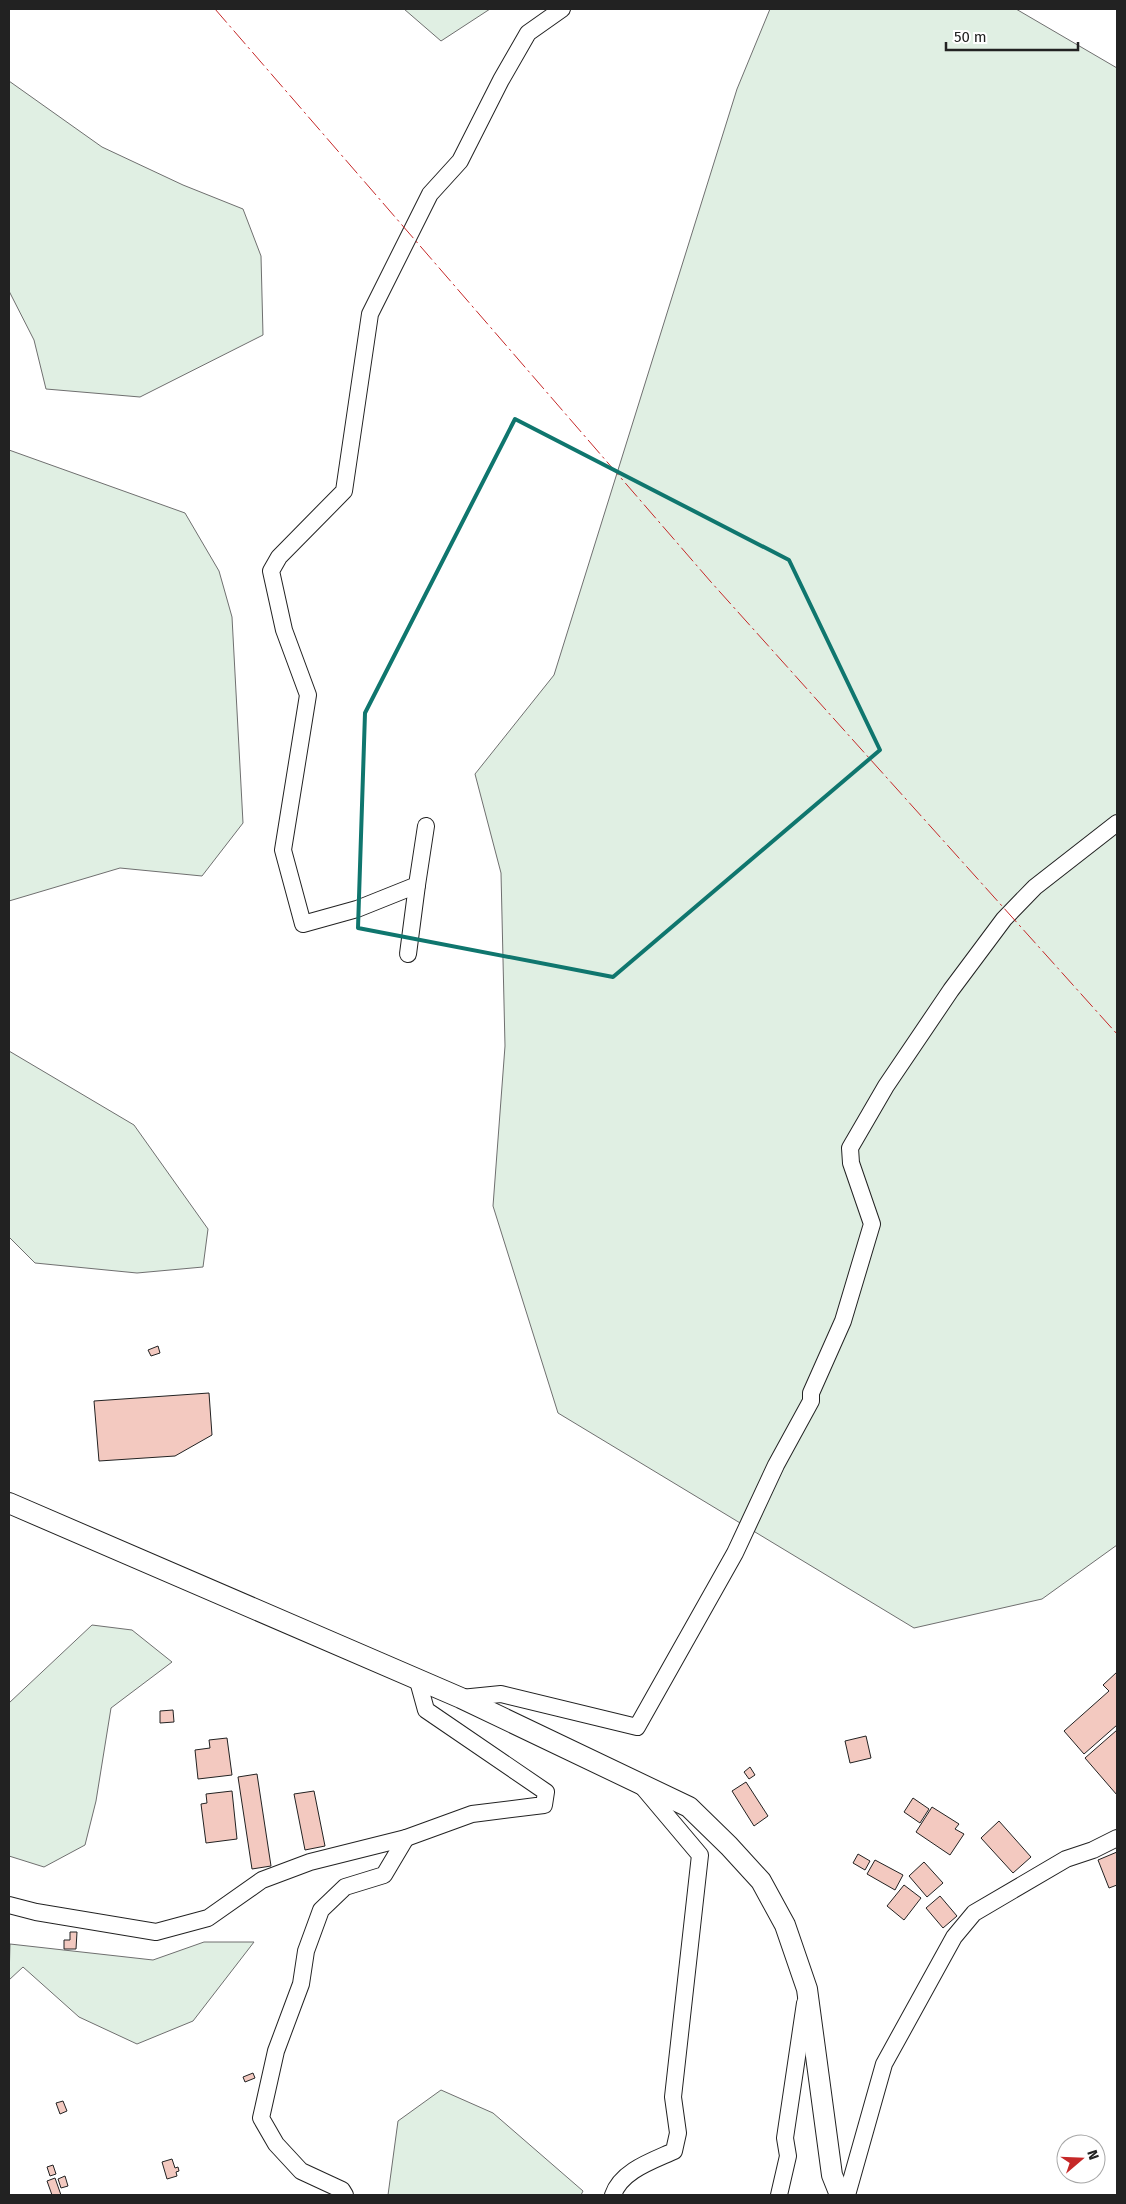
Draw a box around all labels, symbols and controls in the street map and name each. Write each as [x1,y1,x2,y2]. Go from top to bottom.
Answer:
scale bar [946,20,1078,52]
text: 50 m [954,28,987,46]
north arrow [1056,2134,1106,2184]
text: N [1083,2148,1102,2162]

